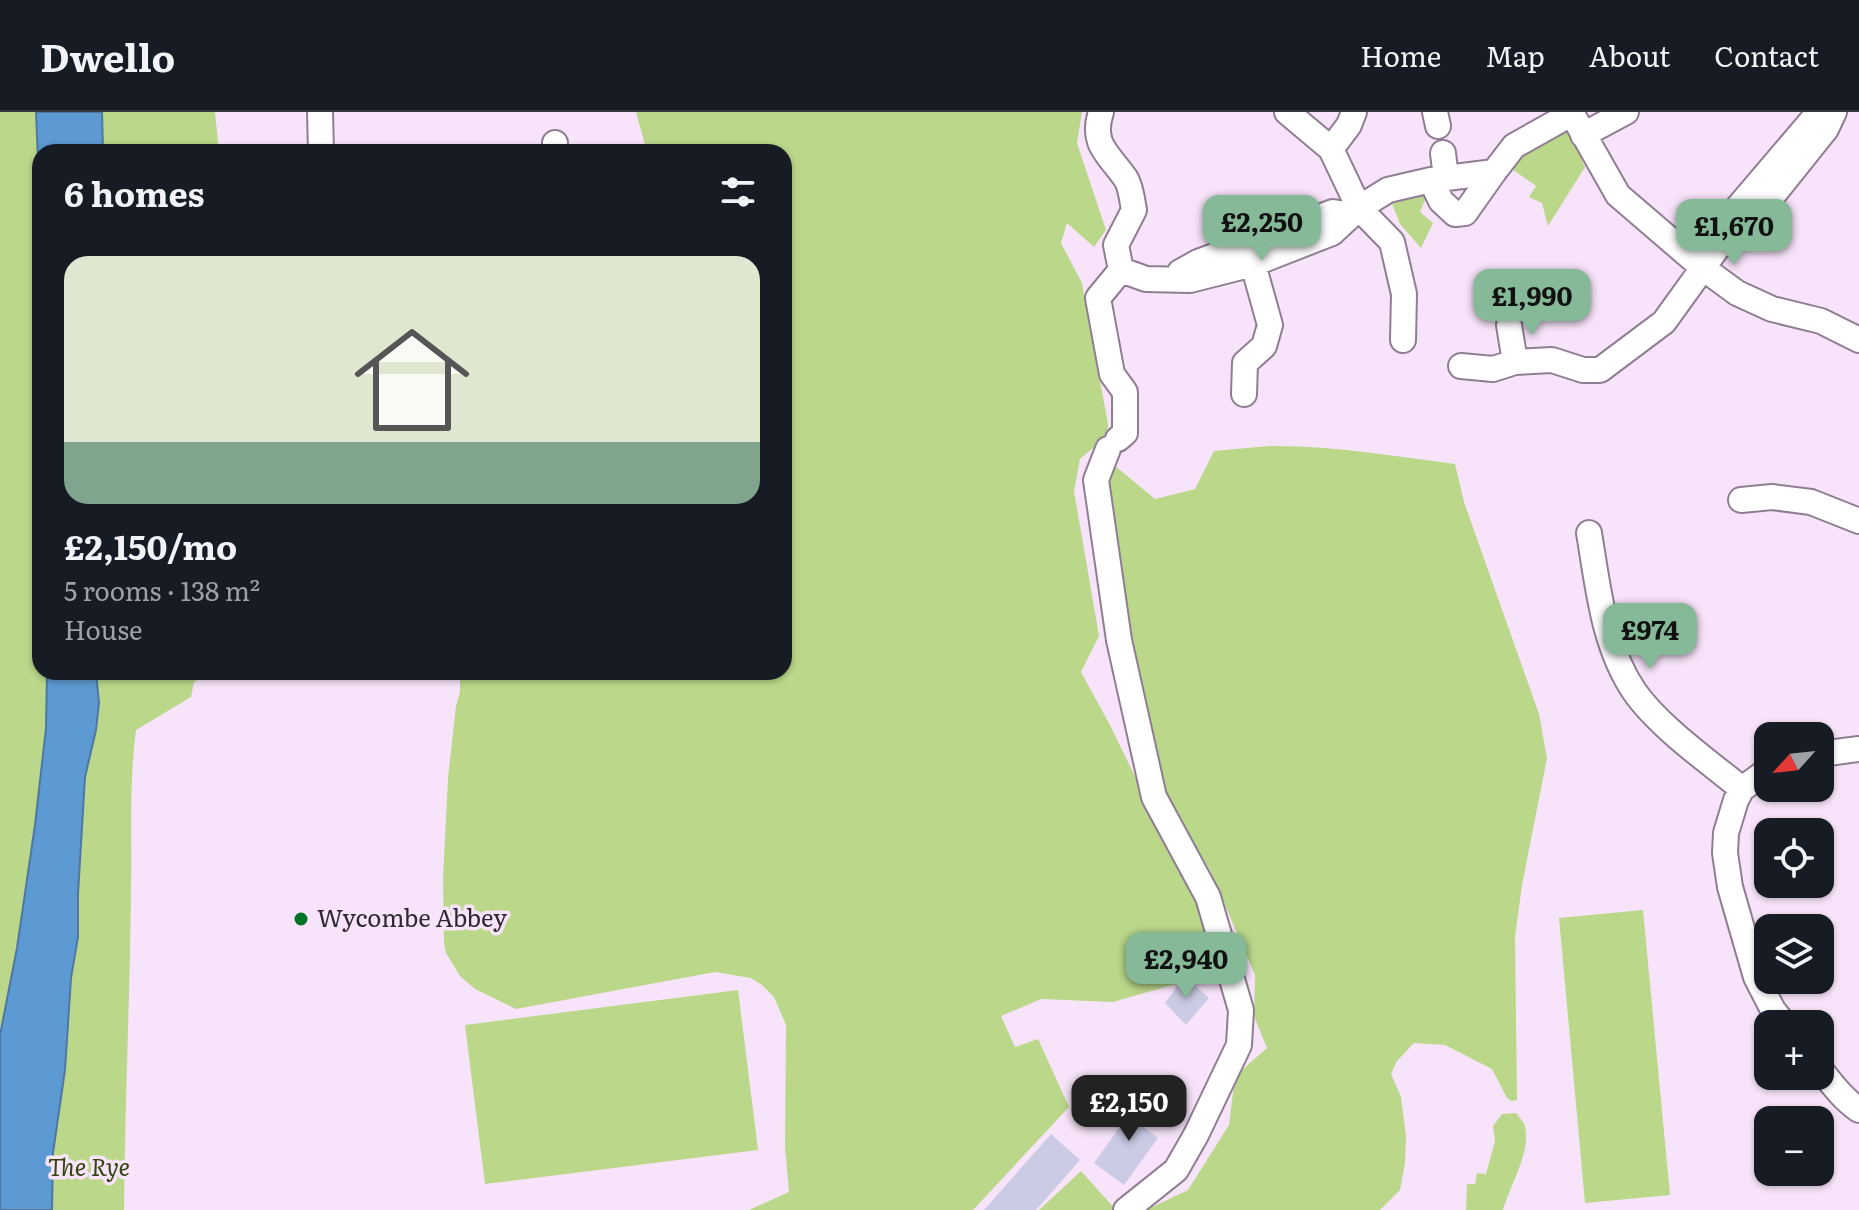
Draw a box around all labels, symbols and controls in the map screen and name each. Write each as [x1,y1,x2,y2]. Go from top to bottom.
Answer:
text: Dwello [40,27,175,84]
text: Home [1360,34,1441,76]
text: Map [1485,34,1545,76]
text: About [1589,34,1670,76]
text: Contact [1714,34,1819,76]
text: 6 homes [64,167,204,217]
icon: filters [716,170,760,214]
pin: £2,250 [1197,195,1327,263]
pin: £1,670 [1669,199,1799,267]
text: £2,250 [1221,201,1303,240]
text: £1,670 [1694,205,1774,244]
pin: £1,990 [1467,269,1597,337]
text: £1,990 [1492,275,1572,314]
icon: home [340,308,484,452]
text: £2,150/mo [64,520,237,570]
text: 5 rooms · 138 m² [64,570,260,609]
pin: £974 [1603,603,1697,671]
text: House [64,609,142,648]
text: £974 [1621,609,1679,648]
north arrow [1754,722,1834,802]
map controls [1754,722,1834,1186]
button: locate [1754,818,1834,898]
place label: Wycombe Abbey [317,899,507,934]
marker: Wycombe Abbey [292,910,310,928]
button: layers [1754,914,1834,994]
pin: £2,940 [1121,932,1251,1000]
text: £2,940 [1144,938,1228,977]
button: + [1754,1010,1834,1090]
pin: £2,150 [1064,1075,1194,1143]
text: £2,150 [1089,1081,1169,1120]
button: − [1754,1106,1834,1186]
park label: The Rye [48,1148,130,1183]

